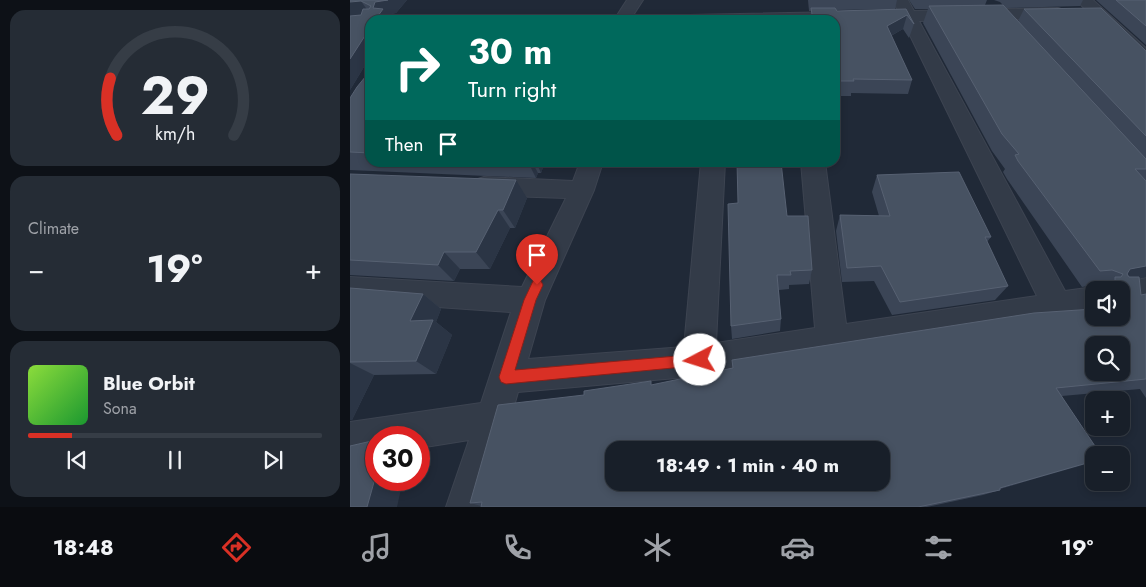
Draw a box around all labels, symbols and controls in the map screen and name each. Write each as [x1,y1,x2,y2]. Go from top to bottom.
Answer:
text: 30 m [468,27,552,77]
icon: right [385,35,450,100]
text: 29 [141,58,209,134]
text: Turn right [468,73,556,105]
text: km/h [155,121,195,147]
icon: arrive [434,130,462,158]
text: Then [385,131,424,158]
text: Climate [28,217,79,240]
pin [516,234,558,285]
text: 19° [147,241,203,296]
icon: arrive [523,241,551,269]
text: − [28,249,45,290]
text: + [305,249,322,290]
map controls [1085,281,1130,491]
button: sound [1085,281,1130,326]
position arrow [673,333,725,385]
button: search [1085,336,1130,381]
text: Blue Orbit [103,370,195,397]
button: + [1085,391,1130,436]
text: Sona [103,397,137,420]
speed limit sign: 30 [365,426,430,491]
icon: previous [63,446,91,474]
icon: pause [161,446,189,474]
icon: next [259,446,287,474]
button: − [1085,446,1130,491]
text: 18:49 · 1 min · 40 m [656,452,839,479]
icon: directions [219,530,254,565]
icon: music [359,530,394,565]
icon: phone [500,530,535,565]
icon: climate [640,530,675,565]
icon: car [780,530,815,565]
icon: filters [921,530,956,565]
text: 18:48 [53,531,114,563]
text: 19° [1061,531,1093,563]

